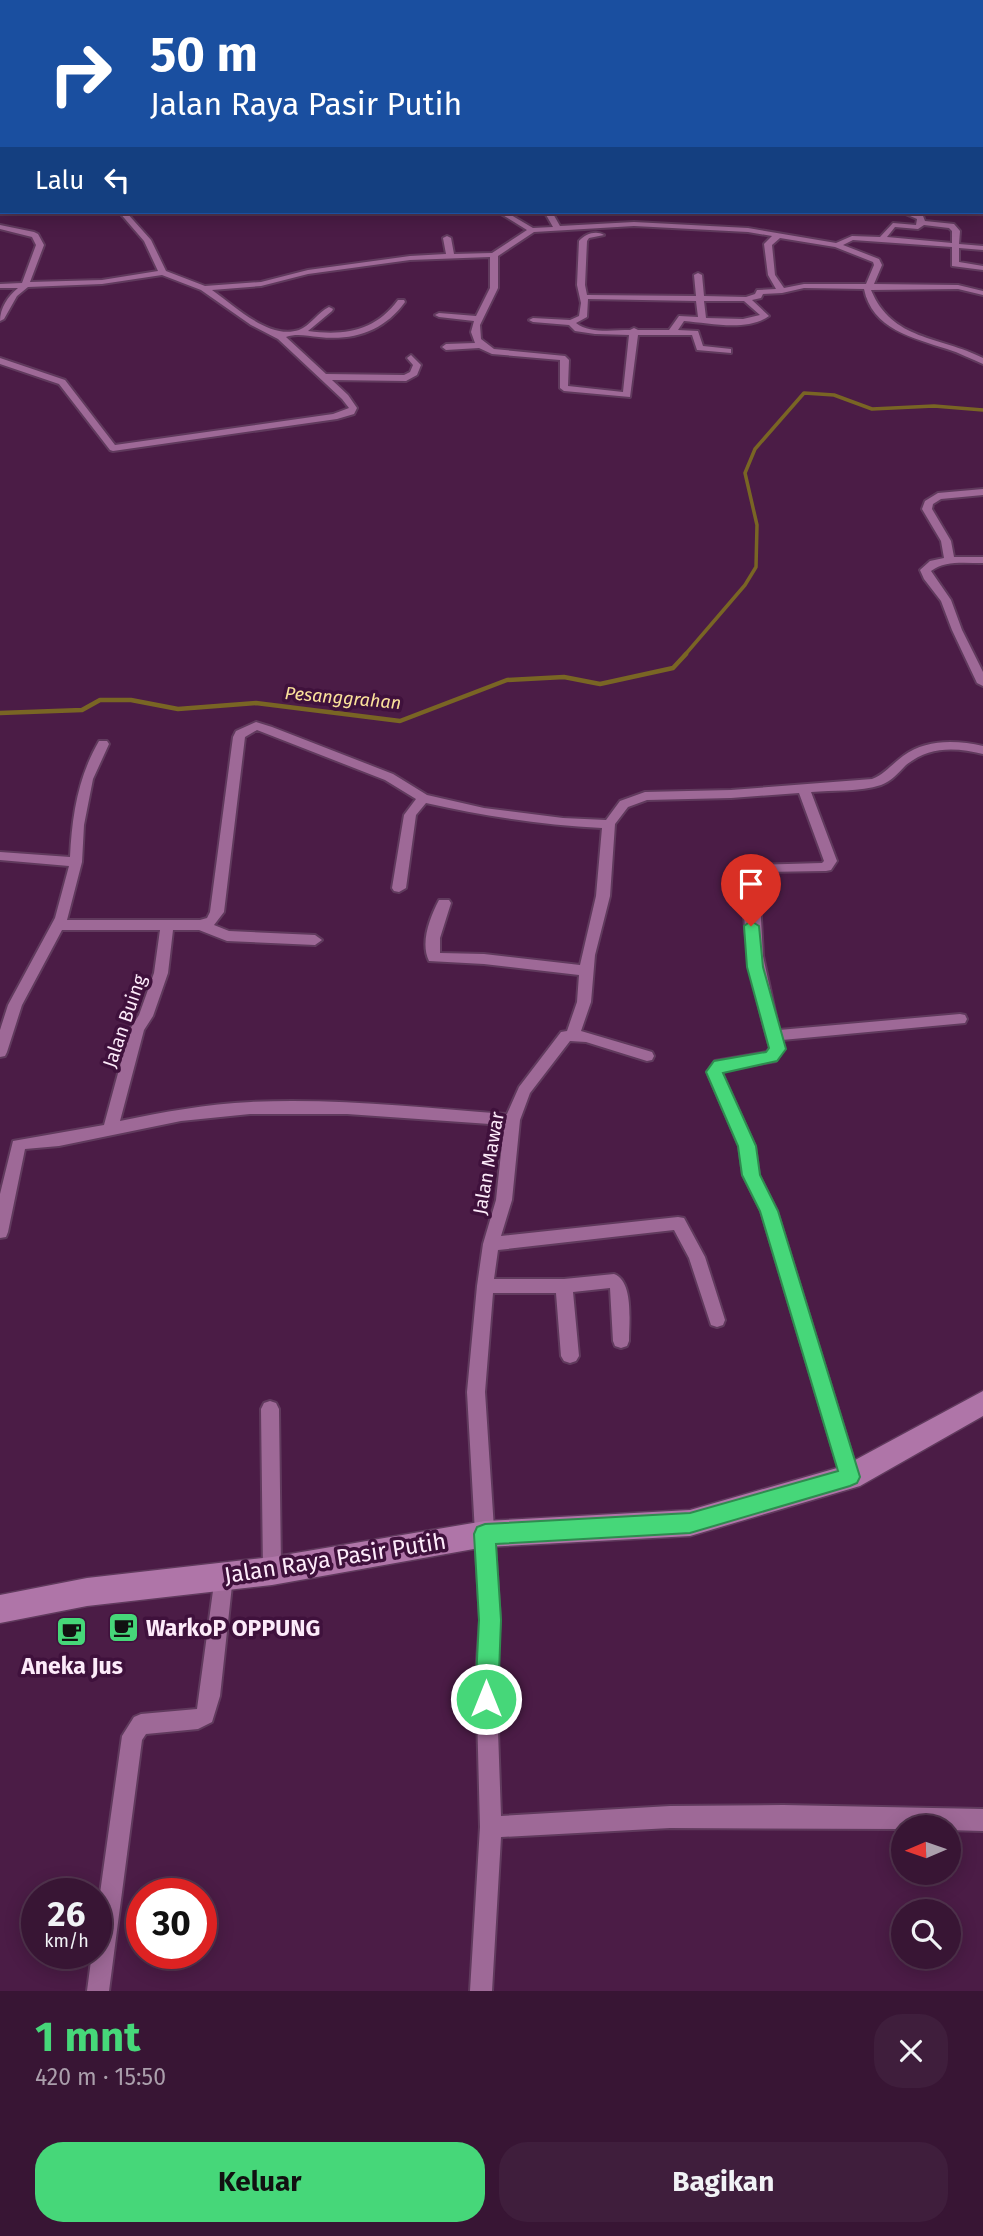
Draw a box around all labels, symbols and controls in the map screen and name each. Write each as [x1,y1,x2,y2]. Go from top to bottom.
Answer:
text: 50 m [150,25,258,84]
icon: right [35,28,126,119]
text: Jalan Raya Pasir Putih [150,85,462,123]
icon: left [98,161,136,199]
text: Lalu [35,165,84,196]
water label: Pesanggrahan [284,682,402,714]
pin [721,854,781,926]
icon: arrive [732,865,770,903]
street label: Jalan Buing [98,971,151,1071]
street label: Jalan Mawar [468,1109,509,1216]
street label: Jalan Raya Pasir Putih [222,1527,448,1589]
cafe icon: WarkoP OPPUNG [106,1611,140,1645]
place label: WarkoP OPPUNG [146,1614,320,1642]
cafe icon: Aneka Jus [55,1615,89,1649]
place label: Aneka Jus [20,1652,123,1680]
position arrow [449,1662,523,1736]
north arrow [891,1815,961,1885]
map controls [891,1815,961,1969]
speed limit sign: 30 [126,1878,217,1969]
text: 26 [48,1893,85,1935]
button: search [891,1899,961,1969]
text: km/h [44,1930,89,1952]
text: 1 mnt [35,2012,140,2062]
button: close [874,2014,948,2088]
text: 420 m · 15:50 [35,2063,166,2091]
button: Keluar [35,2142,485,2222]
button: Bagikan [499,2142,948,2222]

